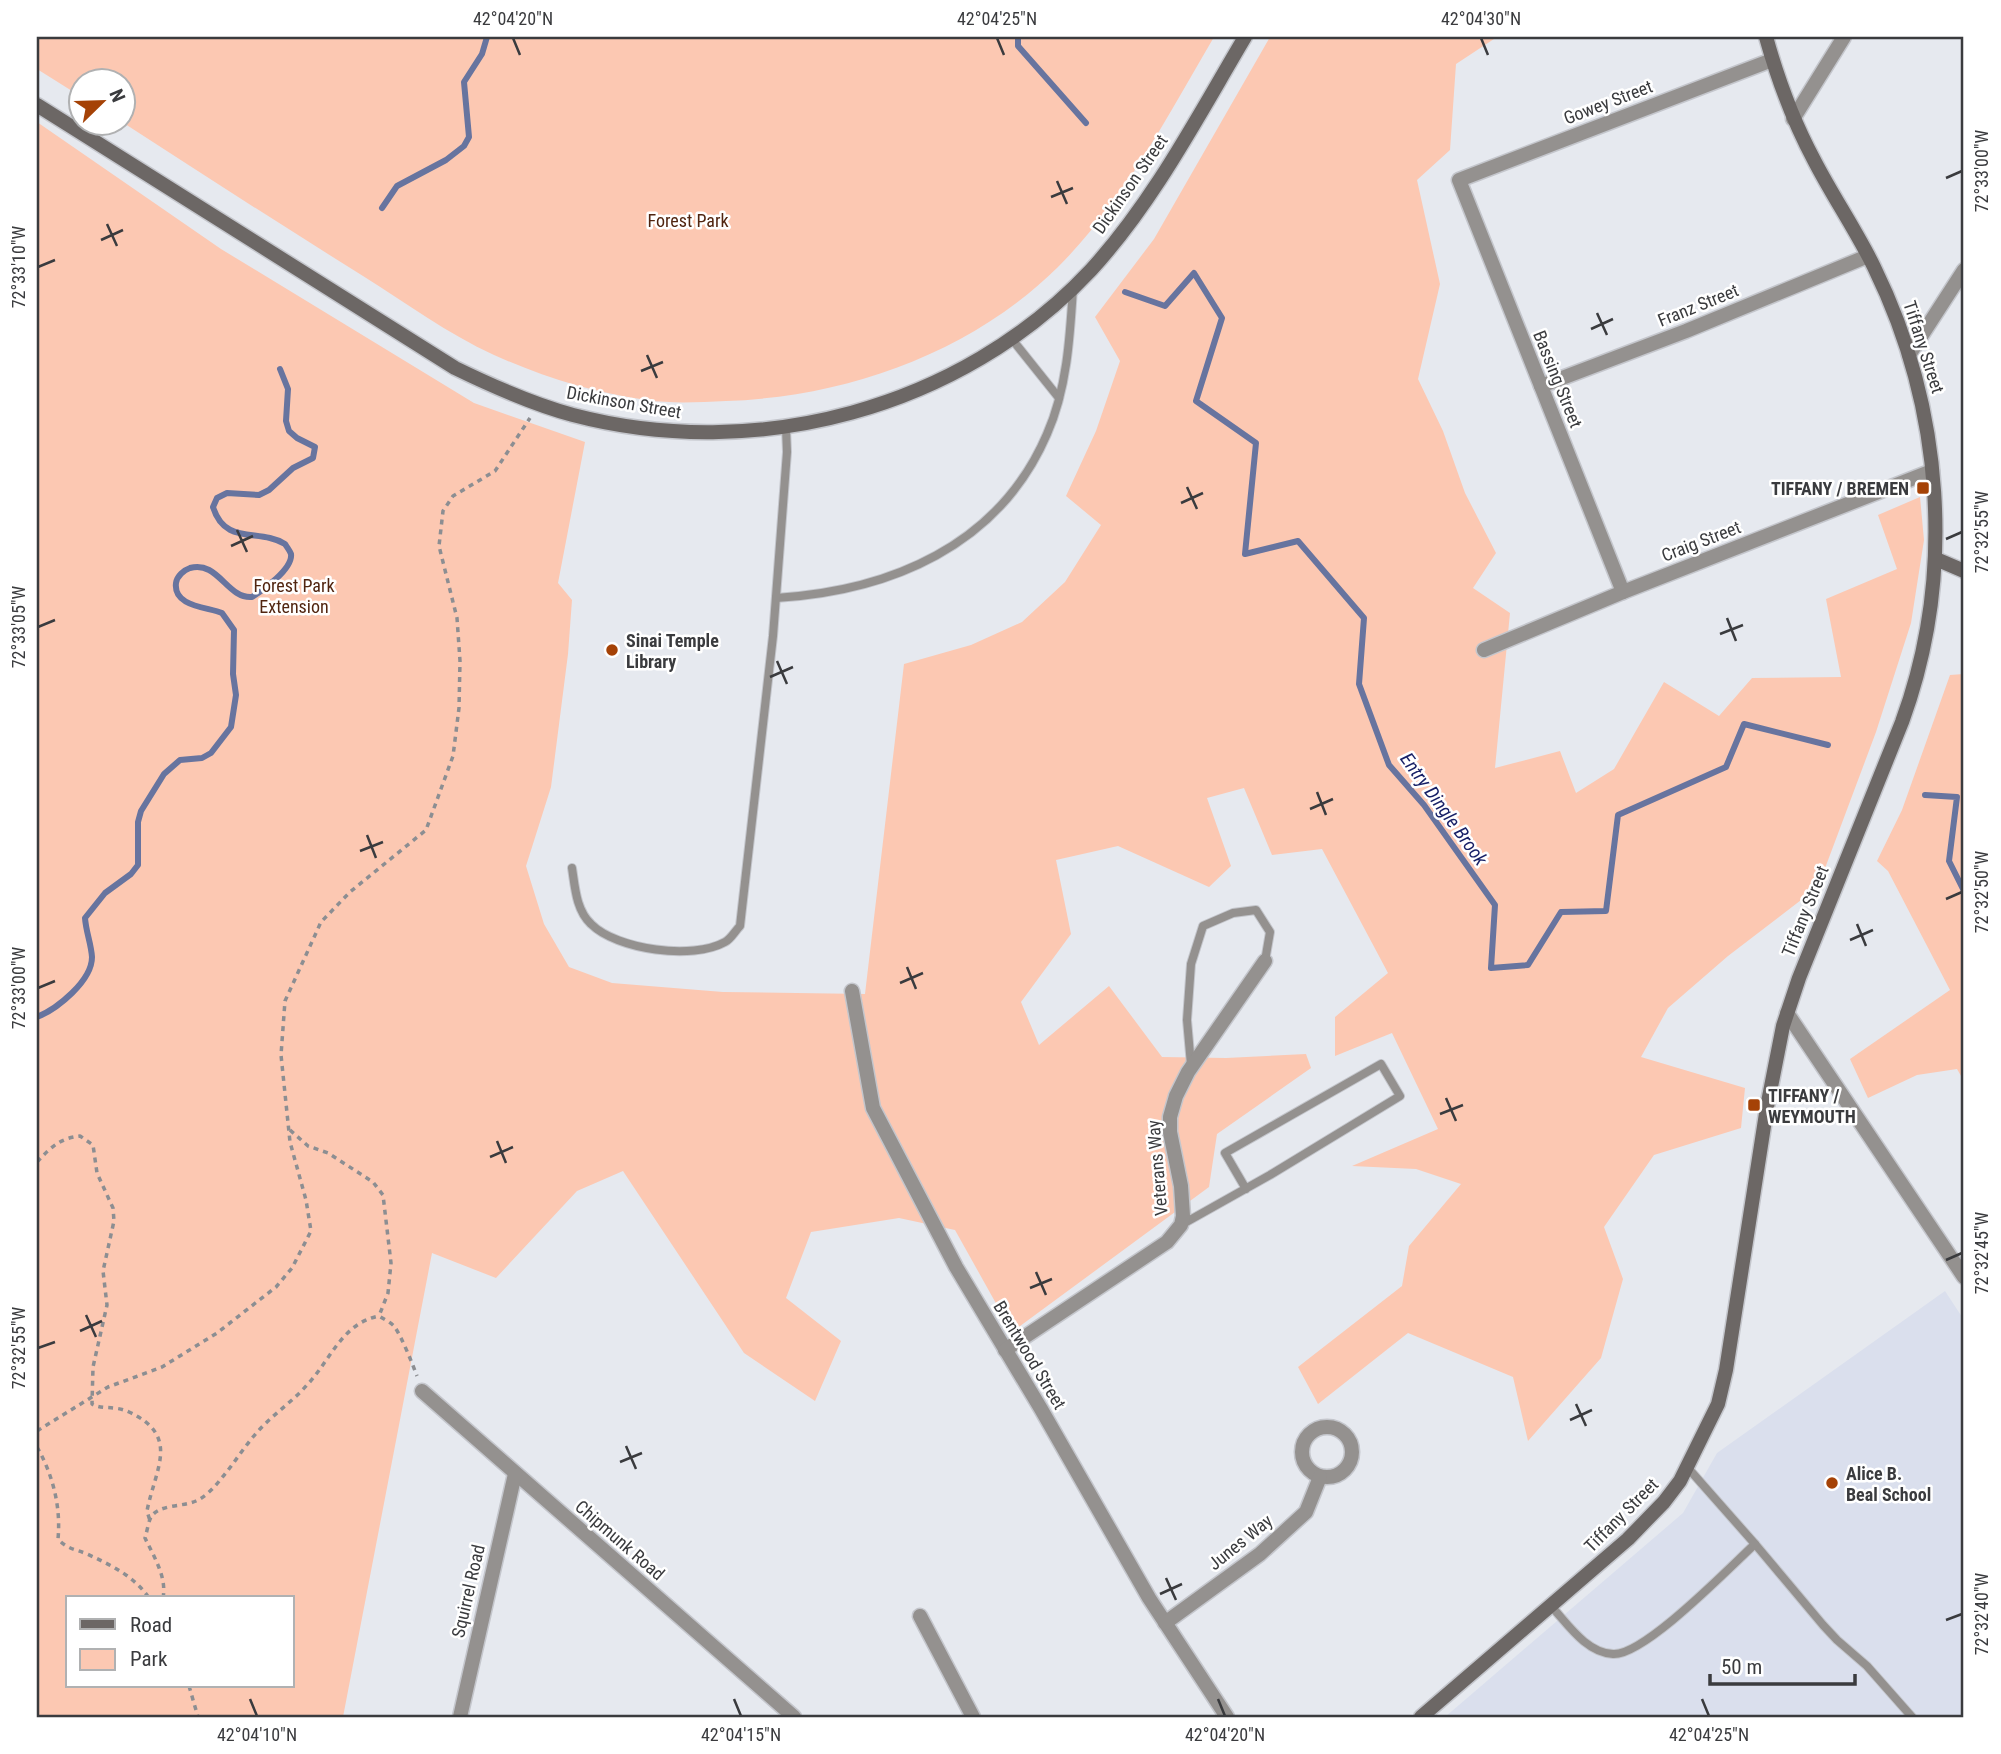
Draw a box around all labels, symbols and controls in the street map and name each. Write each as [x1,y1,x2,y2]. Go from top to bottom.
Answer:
text: 42°04'20"N [473,8,553,29]
text: 42°04'25"N [957,8,1037,29]
text: 42°04'30"N [1441,8,1521,29]
north arrow [66,66,136,136]
street label: Gowey Street [1561,75,1655,129]
text: N [104,86,130,105]
text: 72°33'00"W [1971,129,1992,212]
street label: Dickinson Street [1088,130,1172,238]
park label: Forest Park [647,210,729,231]
text: 72°33'10"W [8,225,29,308]
street label: Franz Street [1655,279,1741,331]
street label: Tiffany Street [1899,298,1949,396]
street label: Bassing Street [1529,327,1587,431]
street label: Dickinson Street [565,382,683,422]
place label: TIFFANY / BREMEN [1771,478,1909,499]
marker: TIFFANY / BREMEN [1915,480,1931,496]
text: 72°32'55"W [1971,490,1992,573]
street label: Craig Street [1658,516,1744,566]
park label: Forest Park Extension [253,575,335,617]
text: 72°33'05"W [8,585,29,668]
place label: Sinai Temple Library [626,630,719,672]
marker: Sinai Temple Library [604,642,620,658]
water label: Entry Dingle Brook [1395,748,1493,870]
text: 72°32'50"W [1971,850,1992,933]
street label: Tiffany Street [1777,863,1833,959]
text: 72°33'00"W [8,946,29,1029]
place label: TIFFANY / WEYMOUTH [1768,1085,1856,1127]
marker: TIFFANY / WEYMOUTH [1746,1097,1762,1113]
street label: Veterans Way [1142,1119,1172,1217]
text: 72°32'45"W [1971,1211,1992,1294]
street label: Brentwood Street [989,1297,1071,1413]
text: 72°32'55"W [8,1306,29,1389]
place label: Alice B. Beal School [1846,1463,1931,1505]
street label: Tiffany Street [1580,1474,1662,1556]
marker: Alice B. Beal School [1824,1475,1840,1491]
street label: Chipmunk Road [571,1496,669,1584]
street label: Junes Way [1204,1510,1277,1574]
street label: Squirrel Road [447,1542,489,1640]
text: 72°32'40"W [1971,1572,1992,1655]
legend [66,1596,294,1688]
text: Road [130,1613,172,1637]
scale bar [1710,1642,1856,1686]
text: Park [130,1647,168,1671]
text: 50 m [1721,1655,1762,1679]
text: 42°04'10"N [217,1724,297,1745]
text: 42°04'15"N [701,1724,781,1745]
text: 42°04'20"N [1185,1724,1265,1745]
text: 42°04'25"N [1669,1724,1749,1745]

